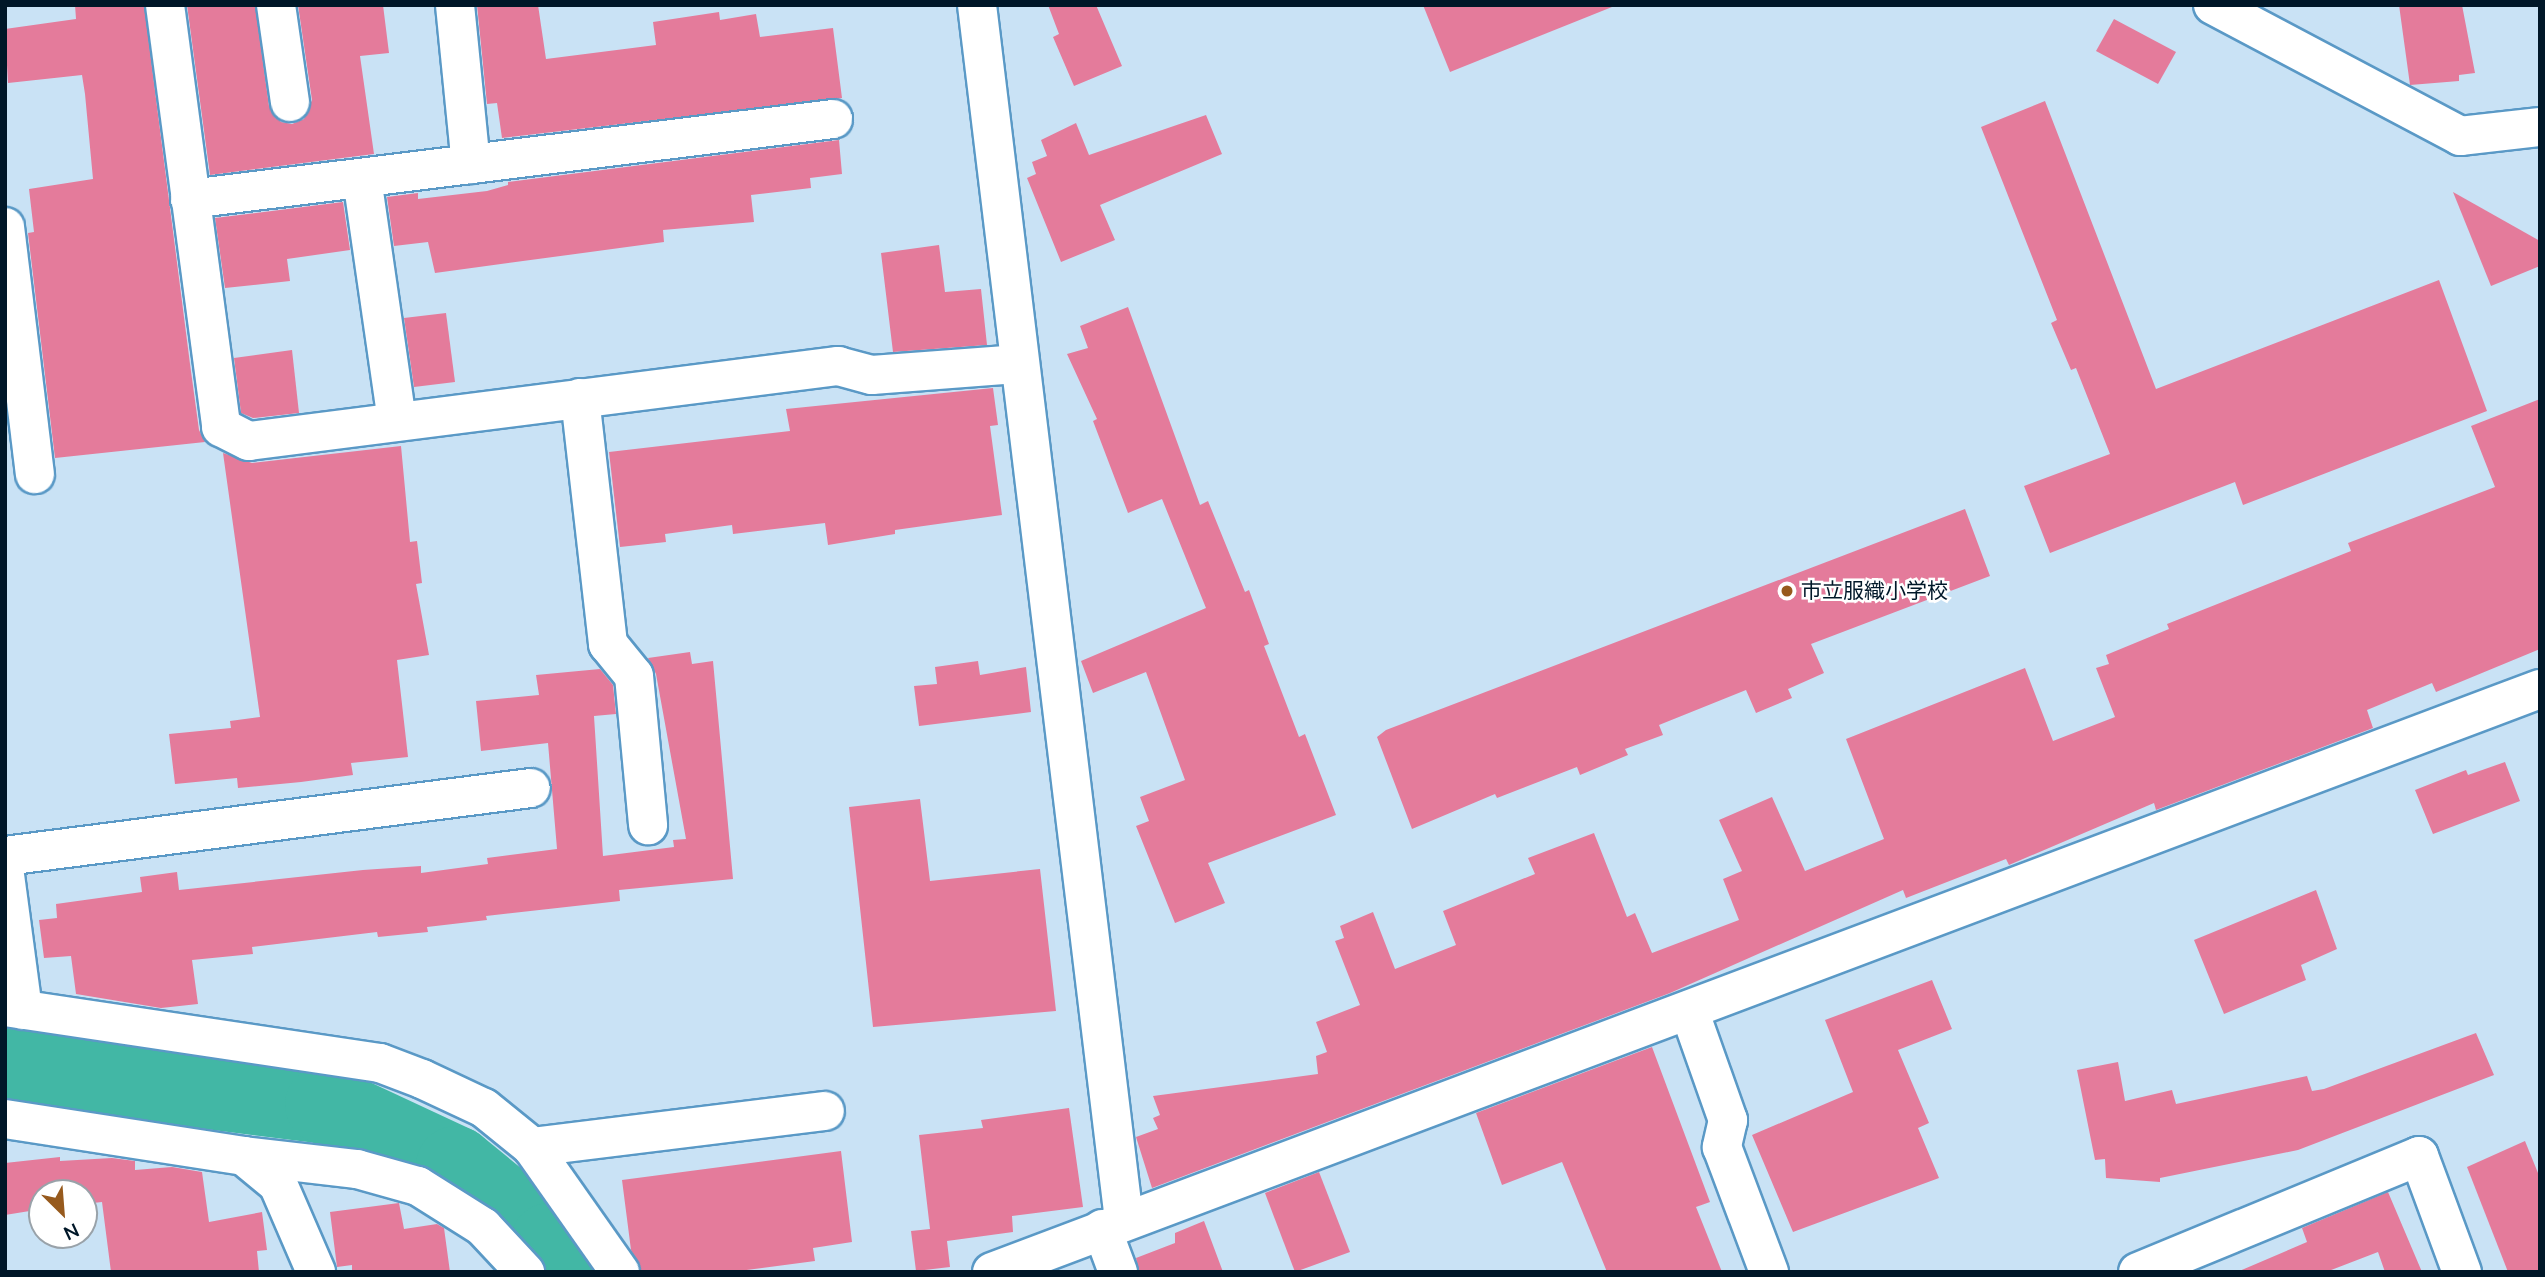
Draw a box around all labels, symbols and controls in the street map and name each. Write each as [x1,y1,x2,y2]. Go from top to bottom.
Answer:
place label: 市立服織小学校 [1801,578,1948,604]
marker: 市立服織小学校 [1779,583,1795,599]
north arrow [28,1179,98,1249]
text: N [59,1216,83,1246]

